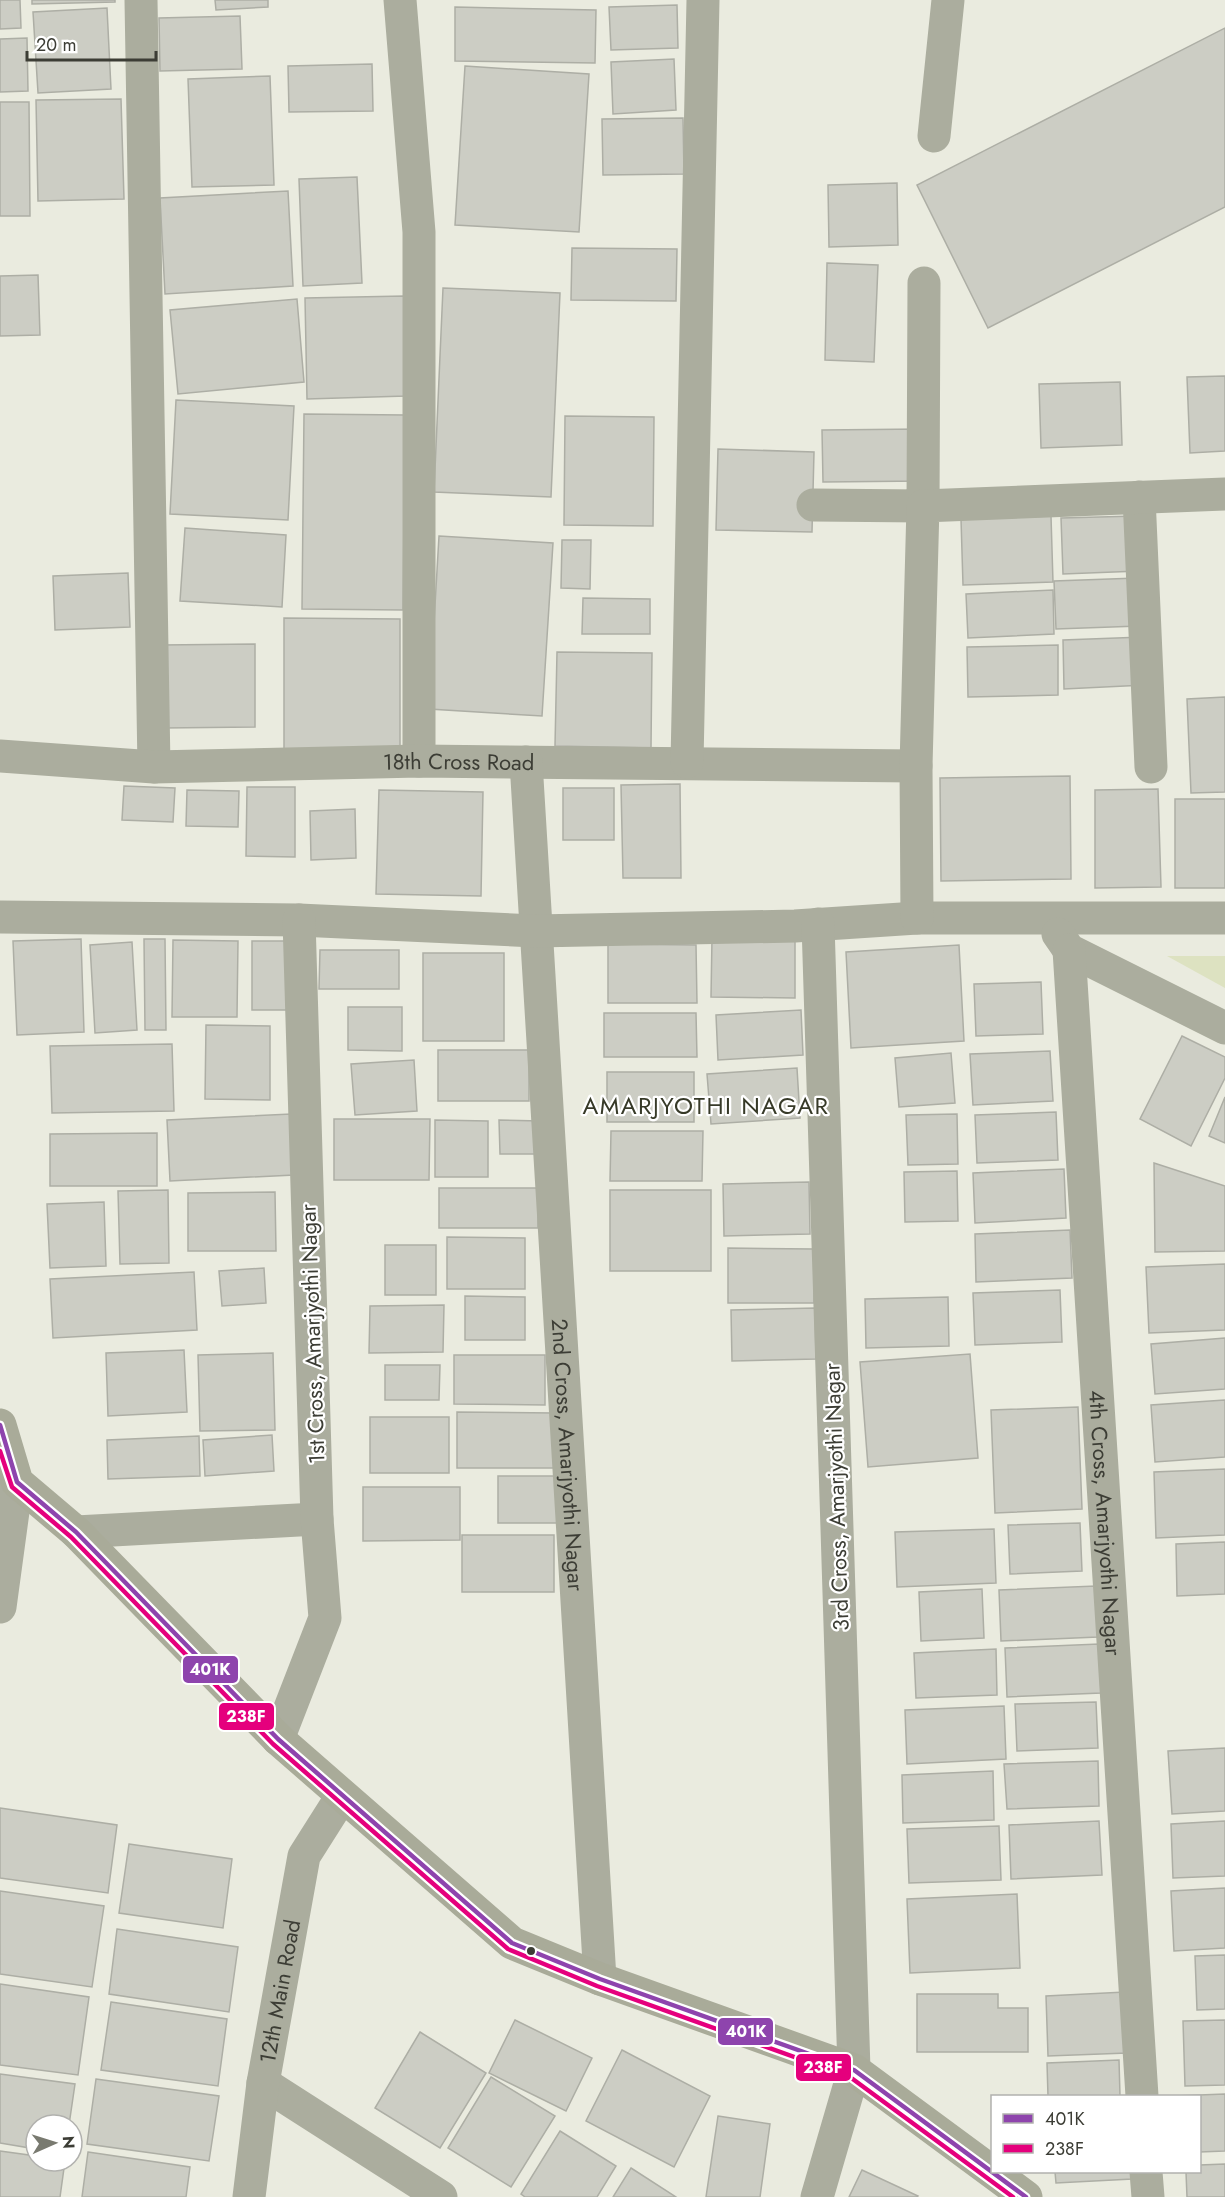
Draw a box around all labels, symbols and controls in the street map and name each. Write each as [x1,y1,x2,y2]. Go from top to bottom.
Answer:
scale bar [27,24,156,62]
text: 20 m [36,32,76,58]
street label: 18th Cross Road [382,745,534,778]
district label: AMARJYOTHI NAGAR [582,1088,830,1123]
street label: 1st Cross, Amarjyothi Nagar [291,1203,333,1465]
street label: 2nd Cross, Amarjyothi Nagar [544,1318,592,1592]
street label: 3rd Cross, Amarjyothi Nagar [815,1362,857,1632]
street label: 4th Cross, Amarjyothi Nagar [1081,1389,1130,1657]
line badge: 401K [182,1655,239,1684]
text: 401K [189,1658,231,1681]
line badge: 238F [218,1702,275,1731]
text: 238F [226,1705,266,1728]
street label: 12th Main Road [251,1917,308,2066]
unlabelled marker [525,1945,537,1957]
line badge: 401K [717,2017,774,2046]
text: 401K [725,2020,767,2043]
line badge: 238F [795,2053,852,2082]
text: 238F [803,2056,843,2079]
legend [991,2095,1201,2173]
text: 401K [1045,2106,1085,2132]
north arrow [24,2113,84,2173]
text: N [57,2135,80,2149]
text: 238F [1045,2136,1084,2162]

